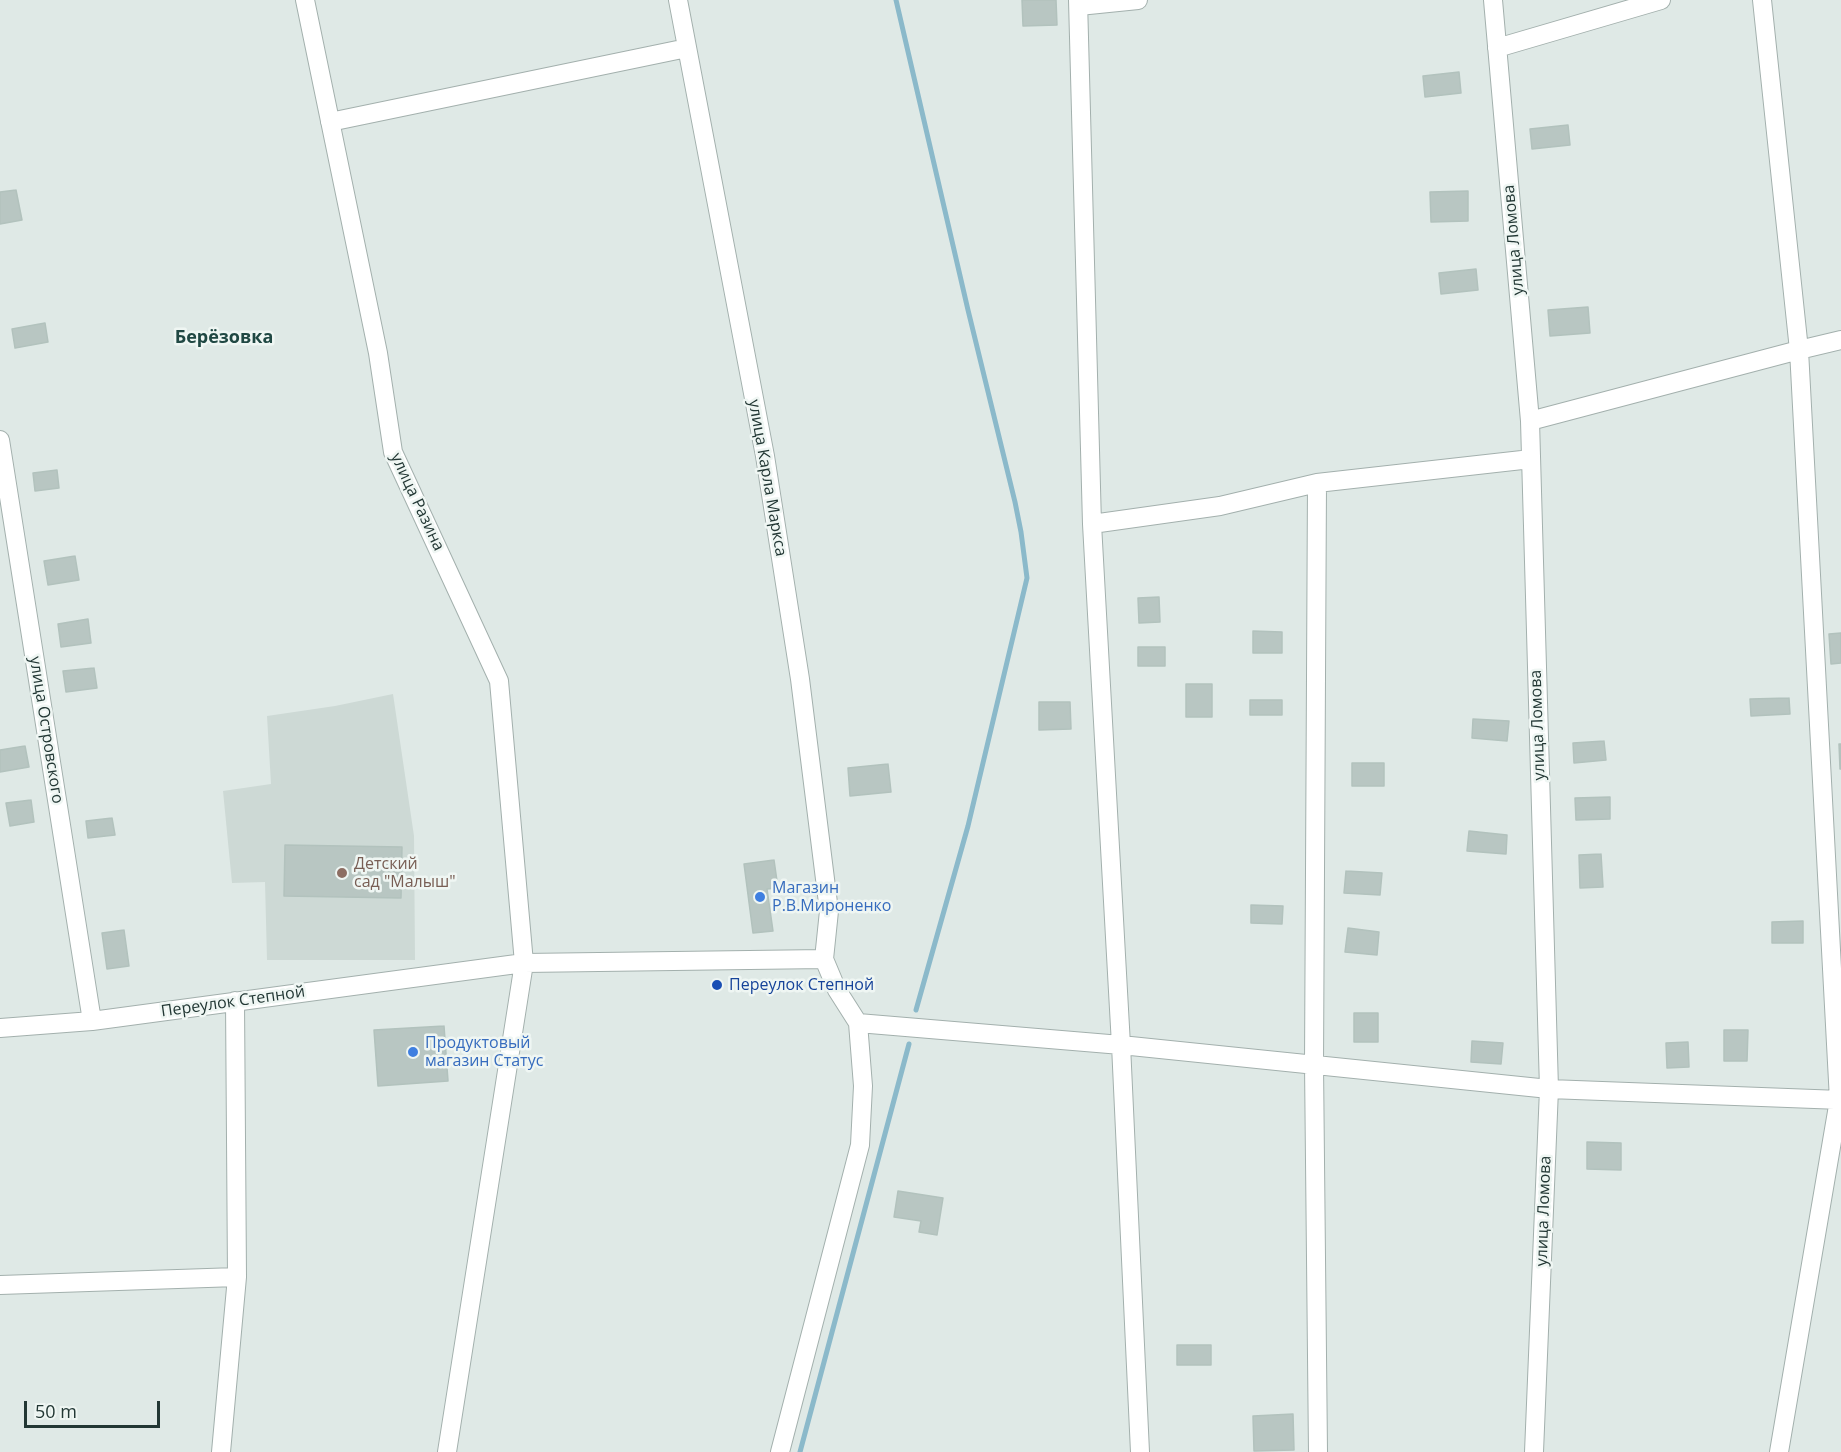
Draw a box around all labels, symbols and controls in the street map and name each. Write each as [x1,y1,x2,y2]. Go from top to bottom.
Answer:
street label: улица Ломова [1500,184,1528,296]
district label: Берёзовка [175,327,273,349]
street label: улица Карла Маркса [744,398,790,558]
street label: улица Разина [386,450,448,554]
street label: улица Островского [25,655,67,805]
street label: улица Ломова [1526,669,1550,781]
place label: Детский сад "Малыш" [354,854,456,892]
marker: Детский сад "Малыш" [335,866,349,880]
place label: Магазин Р.В.Мироненко [772,878,891,916]
marker: Магазин Р.В.Мироненко [753,890,767,904]
place label: Переулок Степной [729,975,874,995]
marker: Переулок Степной [710,978,724,992]
street label: Переулок Степной [160,982,306,1022]
place label: Продуктовый магазин Статус [425,1033,543,1071]
marker: Продуктовый магазин Статус [406,1045,420,1059]
street label: улица Ломова [1532,1155,1556,1267]
scale bar [27,1389,164,1427]
text: 50 m [35,1399,77,1423]

